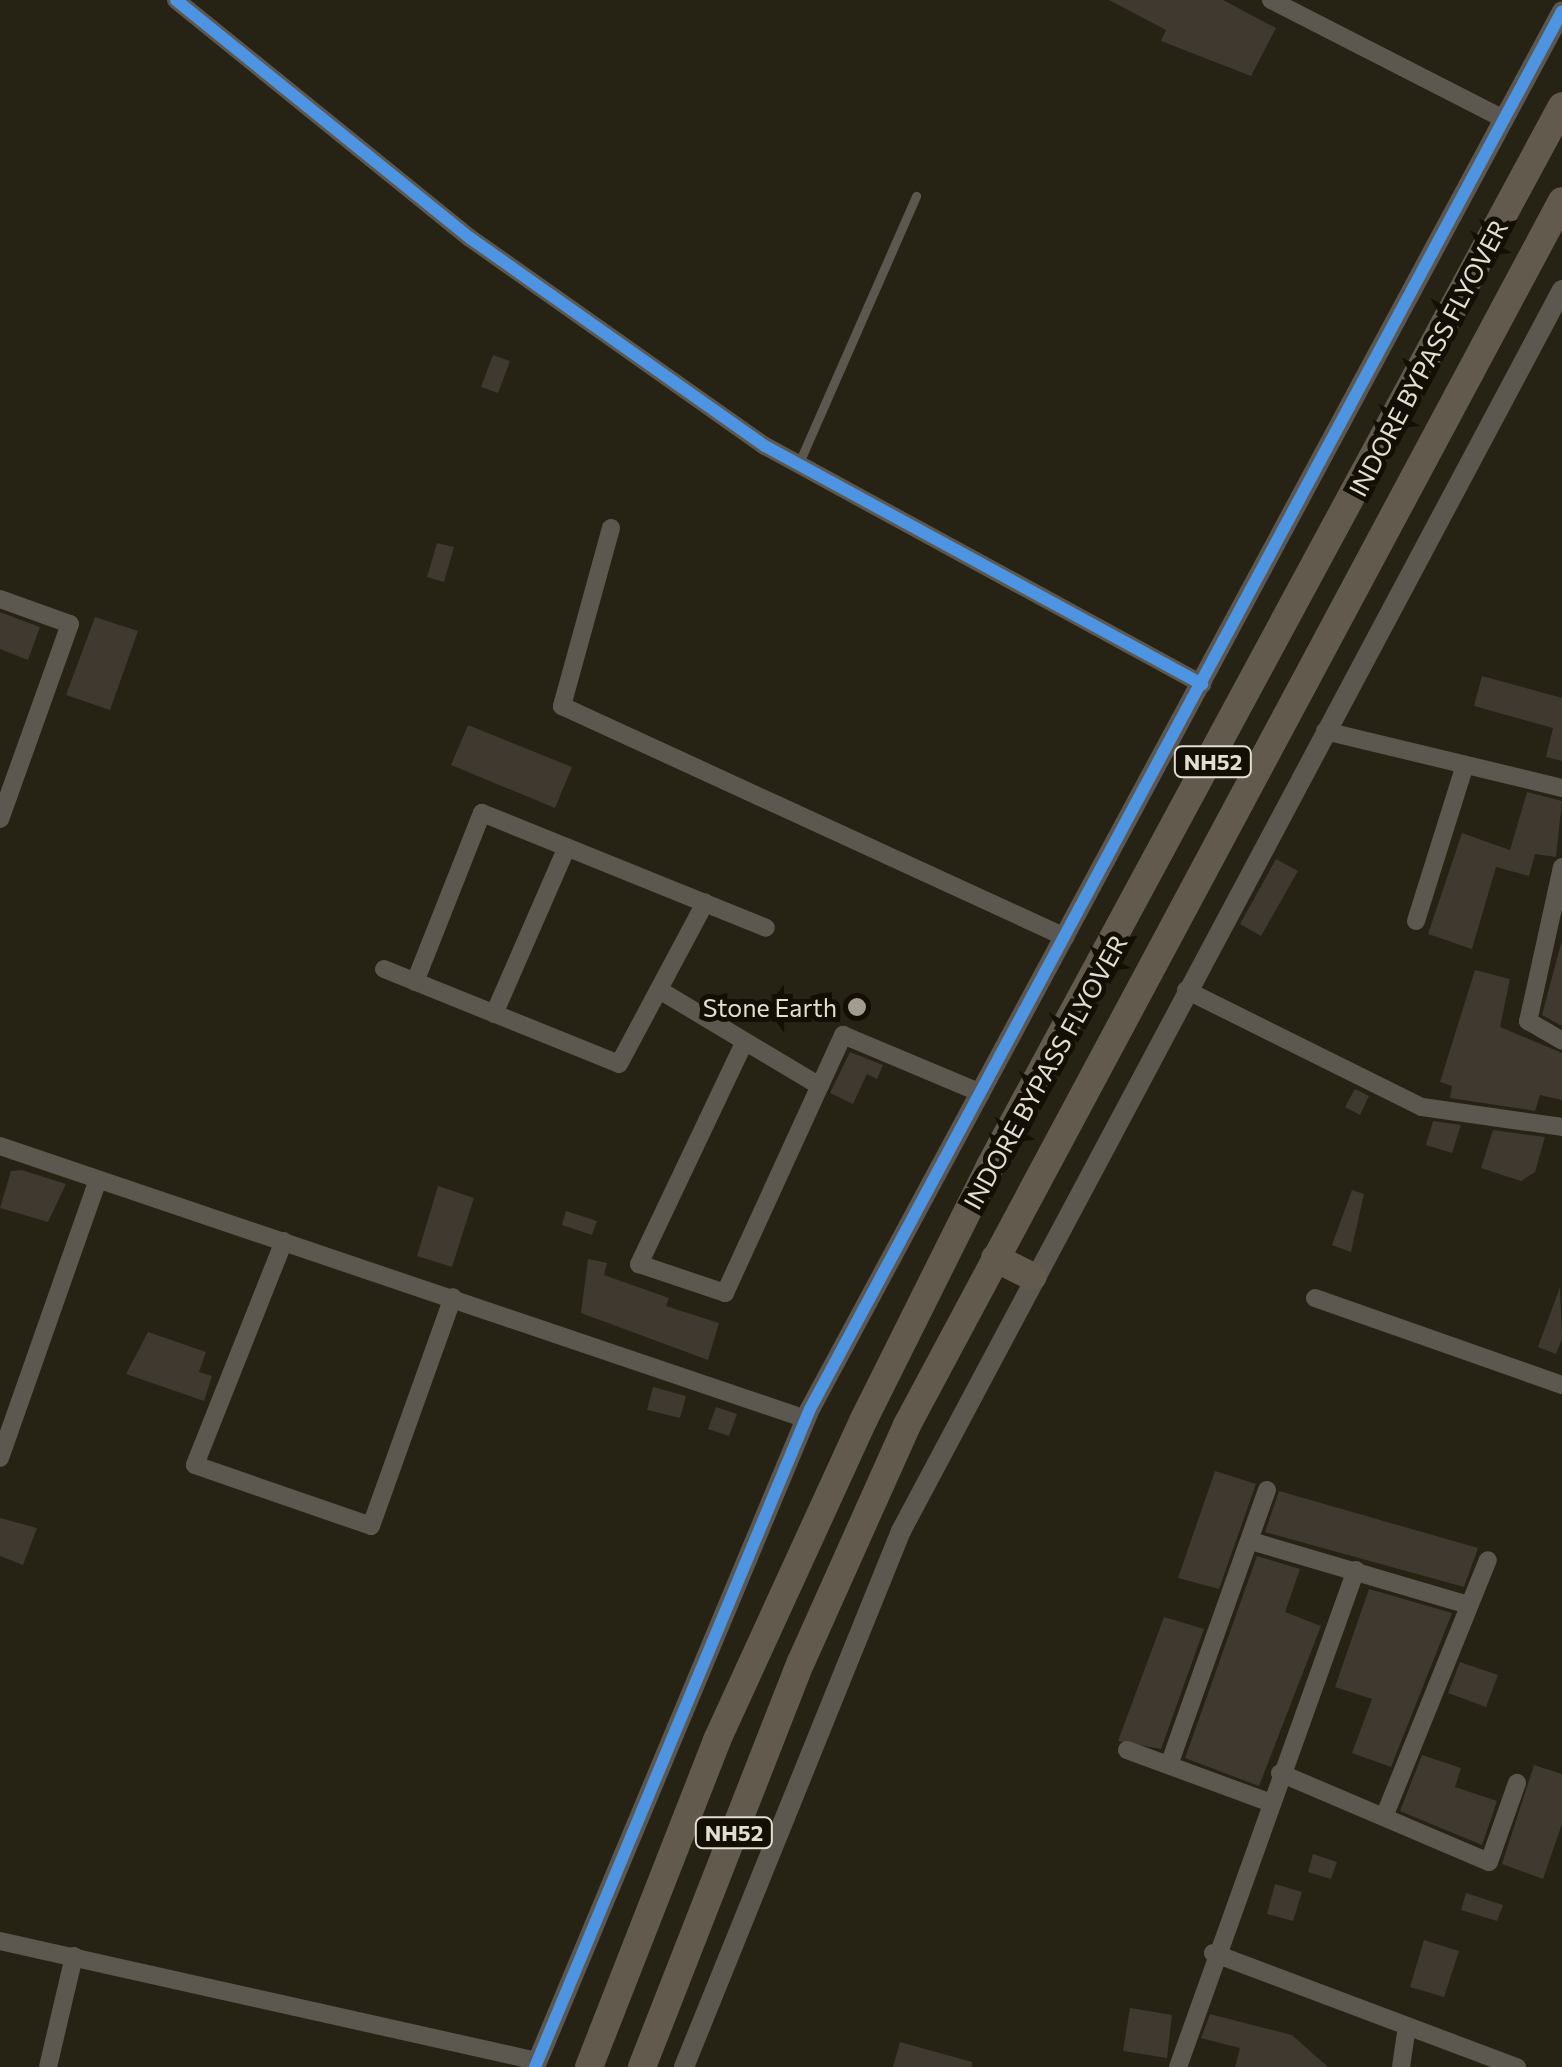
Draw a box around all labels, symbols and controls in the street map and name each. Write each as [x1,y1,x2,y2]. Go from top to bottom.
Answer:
street label: INDORE BYPASS FLYOVER [1342,215,1514,501]
road number: NH52 [1173,745,1253,779]
street label: INDORE BYPASS FLYOVER [957,930,1133,1214]
place label: Stone Earth [703,992,837,1022]
marker: Stone Earth [846,996,868,1018]
road number: NH52 [694,1816,774,1850]

